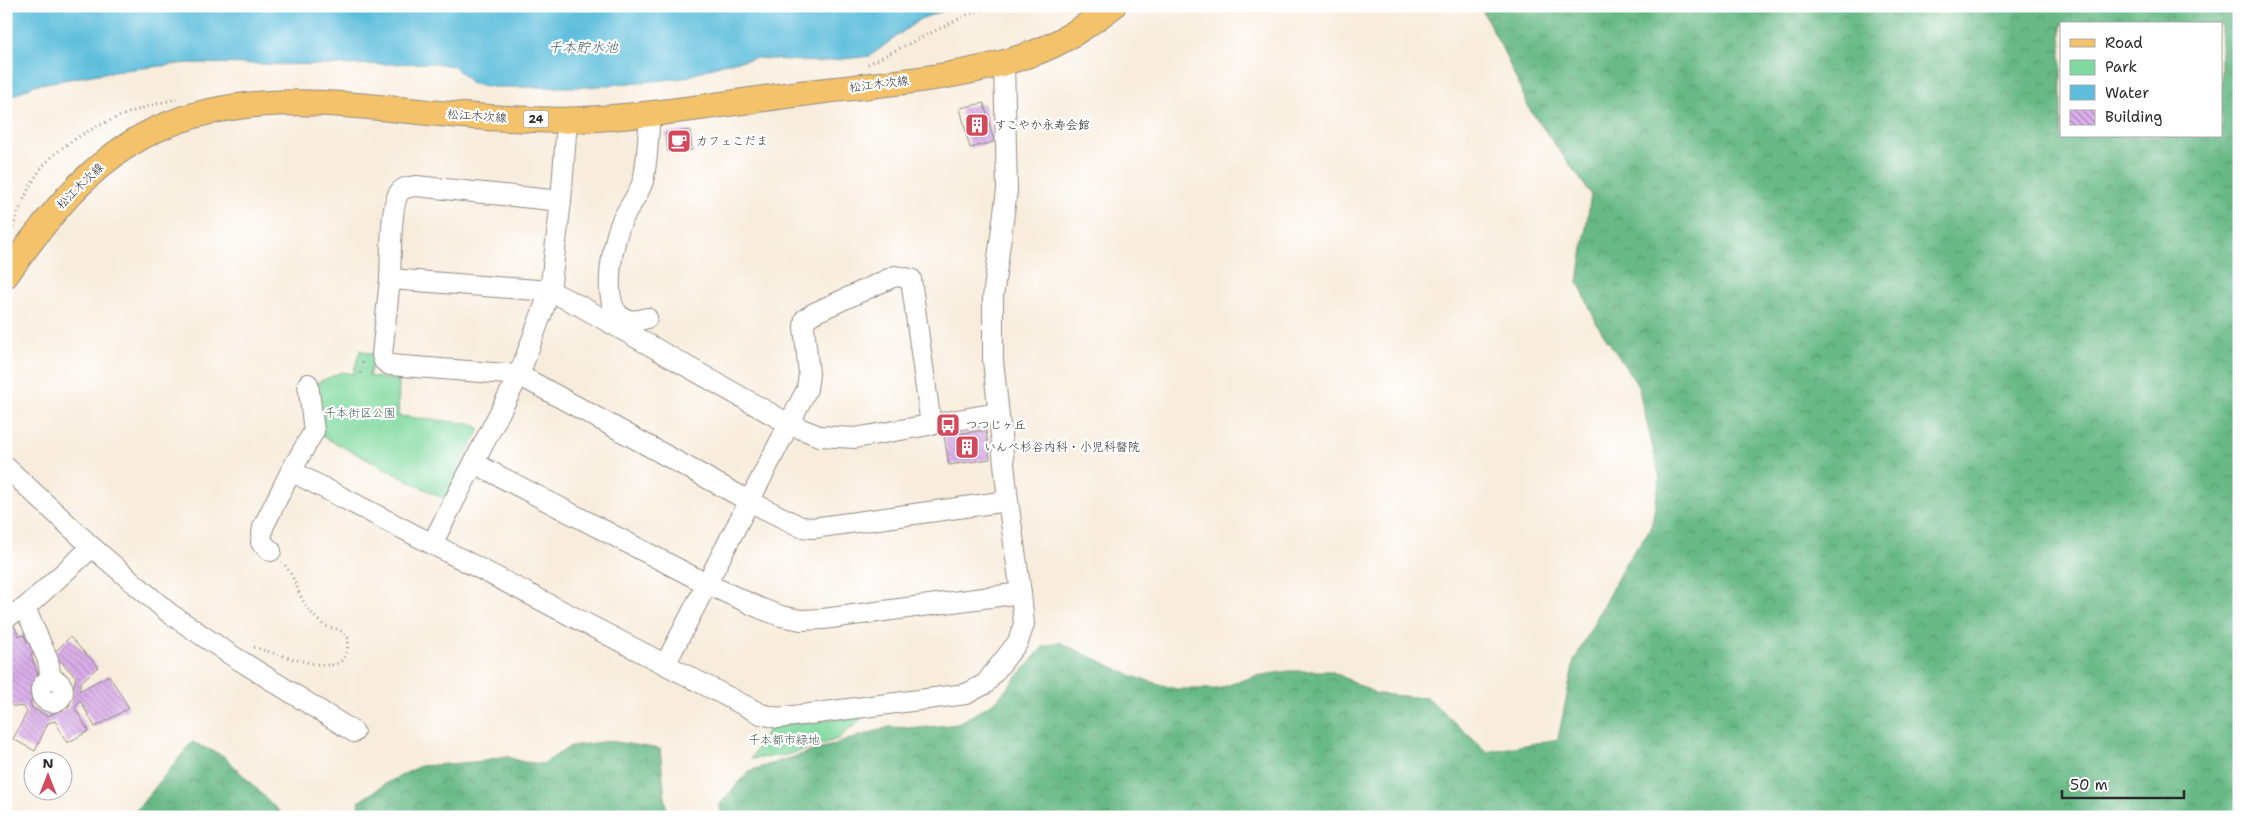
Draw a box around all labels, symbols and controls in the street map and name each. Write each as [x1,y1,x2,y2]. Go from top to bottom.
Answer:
legend [2060,22,2222,138]
text: Road [2105,33,2143,53]
water label: 千本貯水池 [548,38,619,56]
text: Park [2105,57,2137,77]
street label: 松江木次線 [848,72,910,96]
text: Water [2105,83,2149,103]
street label: 松江木次線 [447,106,507,126]
text: Building [2105,107,2162,127]
road number: 24 [524,110,548,128]
building icon: すこやか永寿会館 [964,112,990,138]
place label: すこやか永寿会館 [994,117,1090,133]
cafe icon: カフェこだま [666,128,692,154]
place label: カフェこだま [696,133,768,149]
street label: 松江木次線 [53,159,107,213]
park label: 千本街区公園 [324,405,396,421]
bus stop icon: つつじヶ丘 [935,412,961,438]
place label: つつじヶ丘 [966,417,1026,433]
building icon: いんべ杉谷内科・小児科醫院 [954,434,980,460]
place label: いんべ杉谷内科・小児科醫院 [984,439,1140,455]
park label: 千本都市緑地 [748,732,820,748]
north arrow [22,750,72,800]
text: N [42,754,54,772]
scale bar [2062,768,2185,800]
text: 50 m [2070,775,2108,795]

